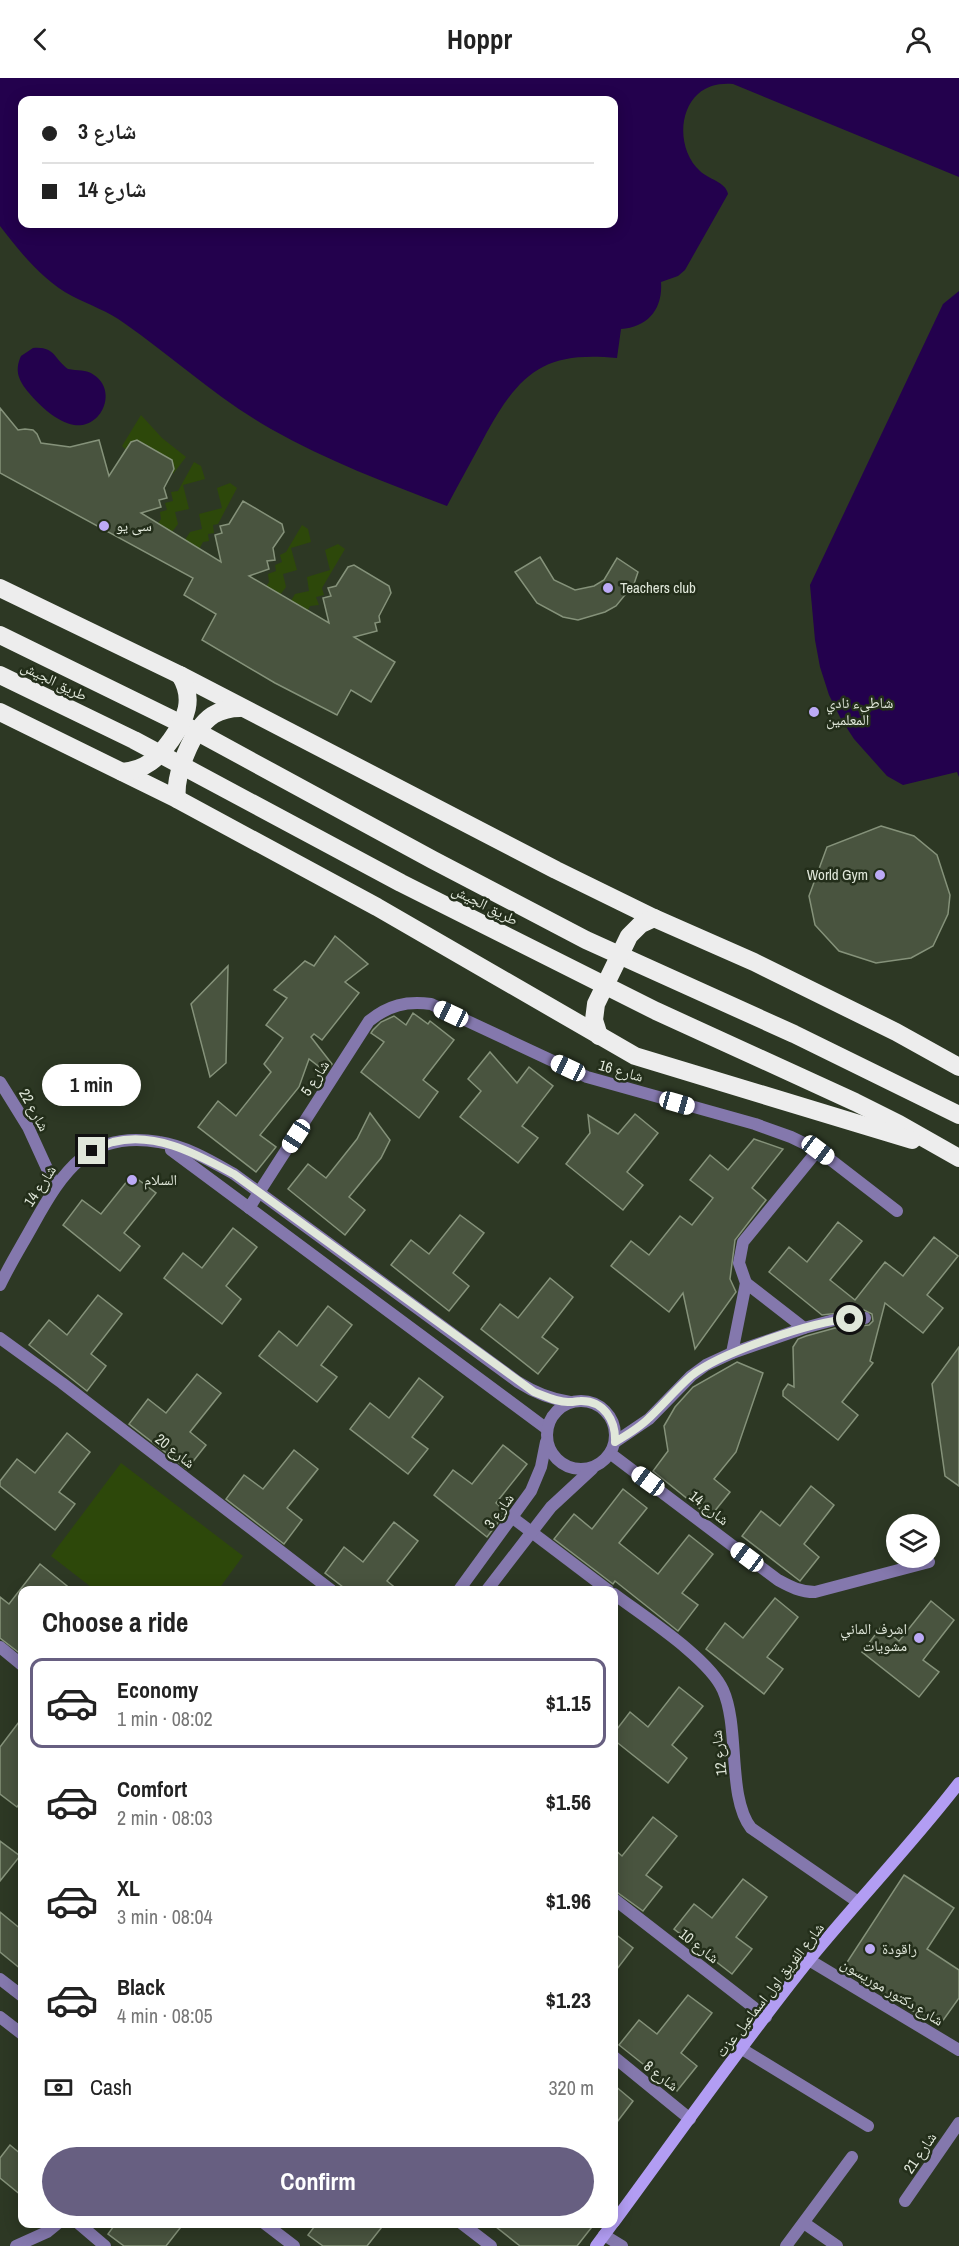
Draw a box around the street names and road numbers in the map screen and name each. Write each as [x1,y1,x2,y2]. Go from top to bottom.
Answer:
street label: طريق الجيش [17,655,91,706]
street label: طريق الجيش [449,879,522,930]
street label: شارع 16 [596,1054,646,1087]
street label: شارع 5 [295,1056,334,1100]
street label: شارع 22 [14,1085,55,1135]
street label: شارع 14 [18,1161,61,1211]
street label: شارع 20 [151,1428,200,1473]
street label: شارع 14 [685,1485,734,1530]
street label: شارع 3 [479,1489,519,1533]
street label: شارع 12 [705,1729,732,1777]
street label: شارع الفريق اول اسماعيل عزت [710,1918,829,2061]
street label: شارع 10 [675,1923,724,1968]
street label: شارع دكتور موريسون [837,1953,948,2031]
street label: شارع 8 [640,2055,683,2096]
street label: شارع 21 [898,2128,941,2178]

